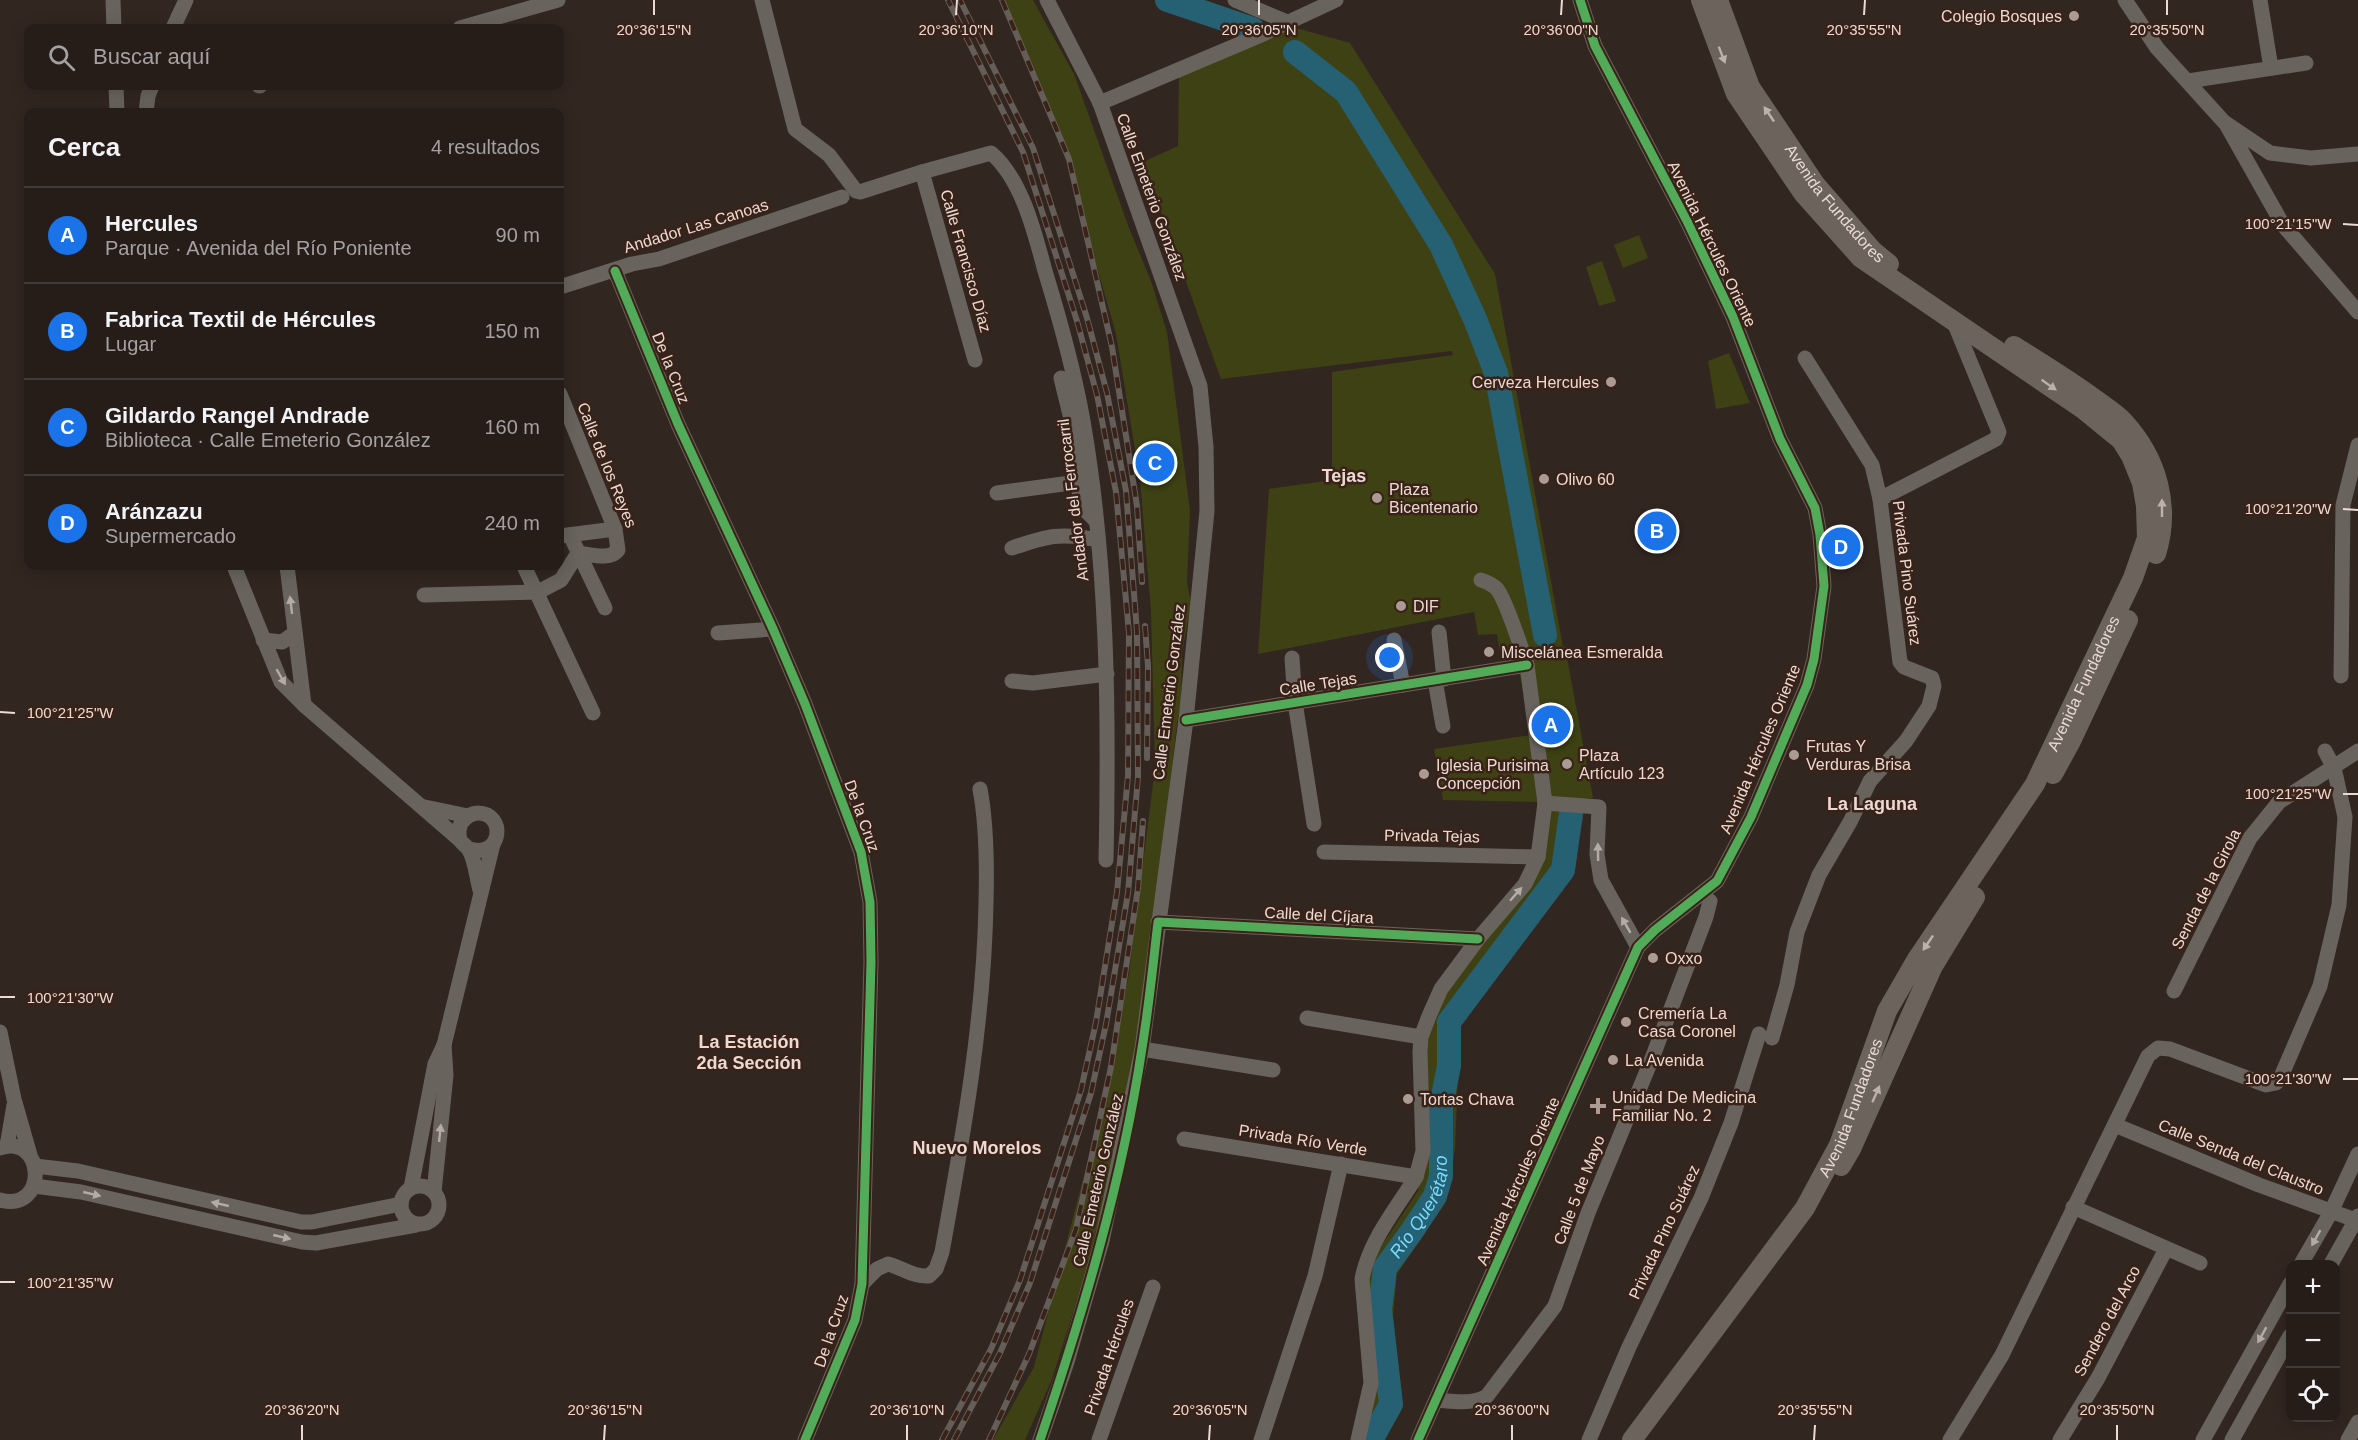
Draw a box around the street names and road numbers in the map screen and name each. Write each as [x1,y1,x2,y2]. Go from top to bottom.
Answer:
street label: Calle Emeterio González [1114,111,1190,283]
street label: Avenida Fundadores [1782,141,1888,266]
street label: Avenida Hércules Oriente [1664,158,1760,330]
street label: Calle Francisco Díaz [937,188,995,334]
street label: Andador Las Canoas [622,196,770,256]
street label: De la Cruz [649,330,693,406]
street label: Calle de los Reyes [574,400,640,530]
street label: Andador del Ferrocarril [1055,418,1091,582]
street label: Privada Pino Suárez [1890,500,1924,646]
street label: Calle Emeterio González [1150,603,1188,781]
street label: Avenida Fundadores [2044,613,2122,753]
street label: Avenida Hércules Oriente [1717,662,1803,836]
street label: Calle Tejas [1278,670,1358,698]
street label: De la Cruz [841,778,883,854]
street label: Senda de la Girola [2168,826,2244,952]
street label: Privada Tejas [1384,827,1480,845]
street label: Calle del Cíjara [1264,904,1374,926]
street label: Avenida Fundadores [1815,1036,1885,1180]
street label: Calle Emeterio González [1070,1092,1126,1268]
street label: Avenida Hércules Oriente [1473,1094,1563,1268]
street label: Calle Senda del Claustro [2156,1116,2326,1198]
street label: Privada Río Verde [1238,1121,1369,1159]
street label: Calle 5 de Mayo [1550,1133,1608,1247]
street label: Privada Pino Suárez [1625,1162,1703,1302]
street label: Sendero del Arco [2071,1263,2143,1379]
street label: De la Cruz [811,1293,851,1369]
street label: Privada Hércules [1081,1297,1137,1417]

